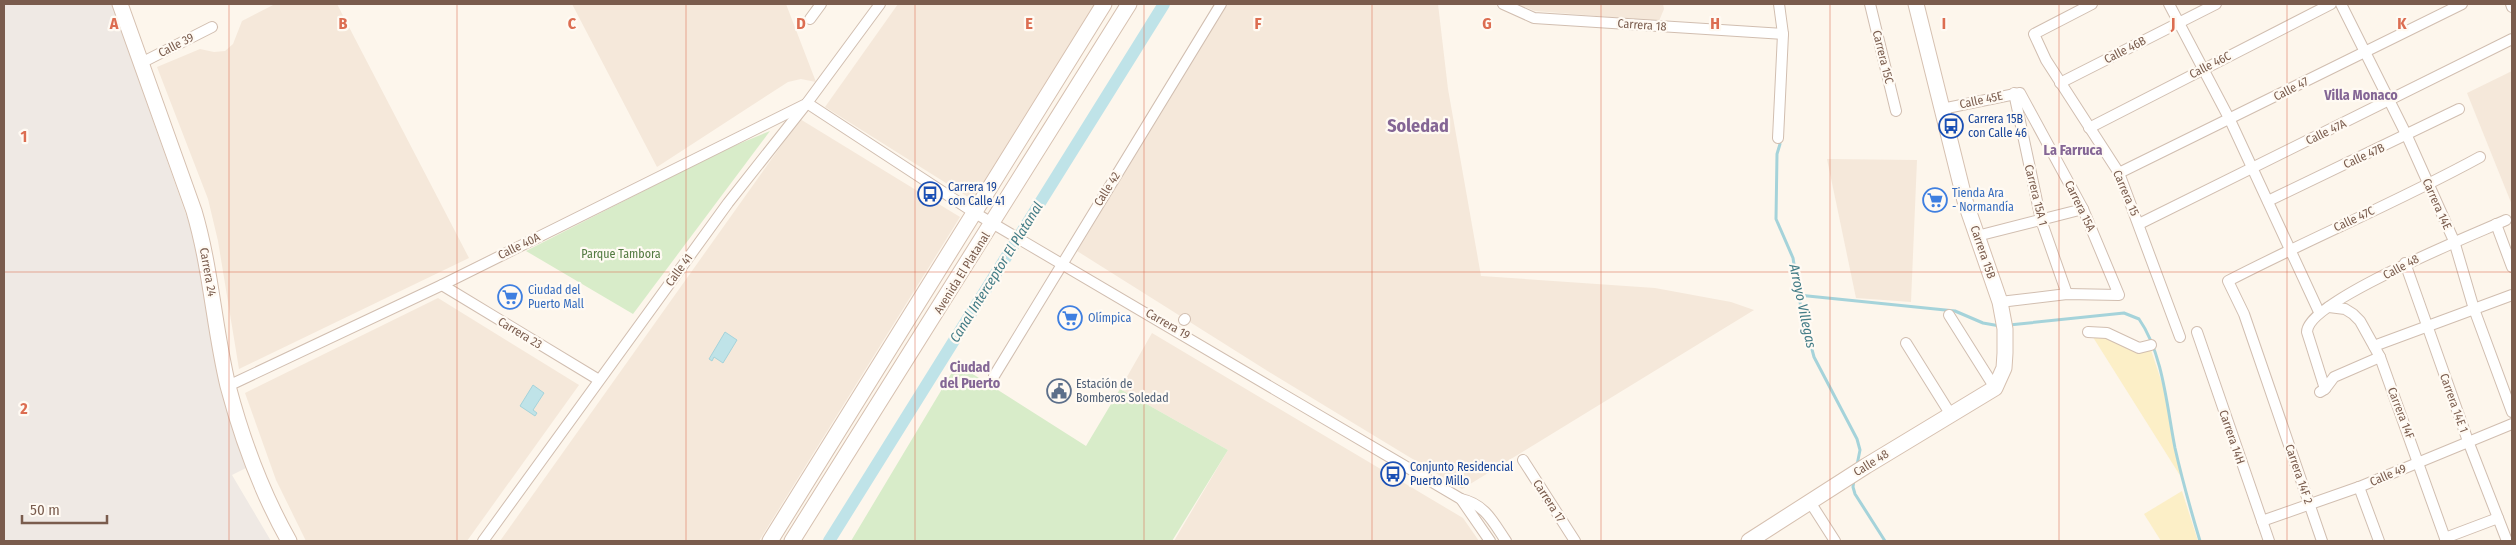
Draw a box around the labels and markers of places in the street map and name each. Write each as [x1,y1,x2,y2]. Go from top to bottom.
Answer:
place label: Carrera 15B con Calle 46 [1968,112,2027,140]
bus stop icon: Carrera 15B con Calle 46 [1938,113,1964,139]
place label: Carrera 19 con Calle 41 [948,180,1005,208]
bus stop icon: Carrera 19 con Calle 41 [917,181,943,207]
place label: Tienda Ara - Normandía [1952,186,2014,214]
supermarket icon: Tienda Ara - Normandía [1922,187,1948,213]
place label: Ciudad del Puerto Mall [528,283,584,311]
supermarket icon: Ciudad del Puerto Mall [497,284,523,310]
supermarket icon: Olímpica [1057,305,1083,331]
place label: Olímpica [1088,311,1131,325]
place label: Estación de Bomberos Soledad [1076,377,1169,405]
public building icon: Estación de Bomberos Soledad [1046,378,1072,404]
place label: Conjunto Residencial Puerto Millo [1410,460,1513,488]
bus stop icon: Conjunto Residencial Puerto Millo [1380,461,1406,487]

